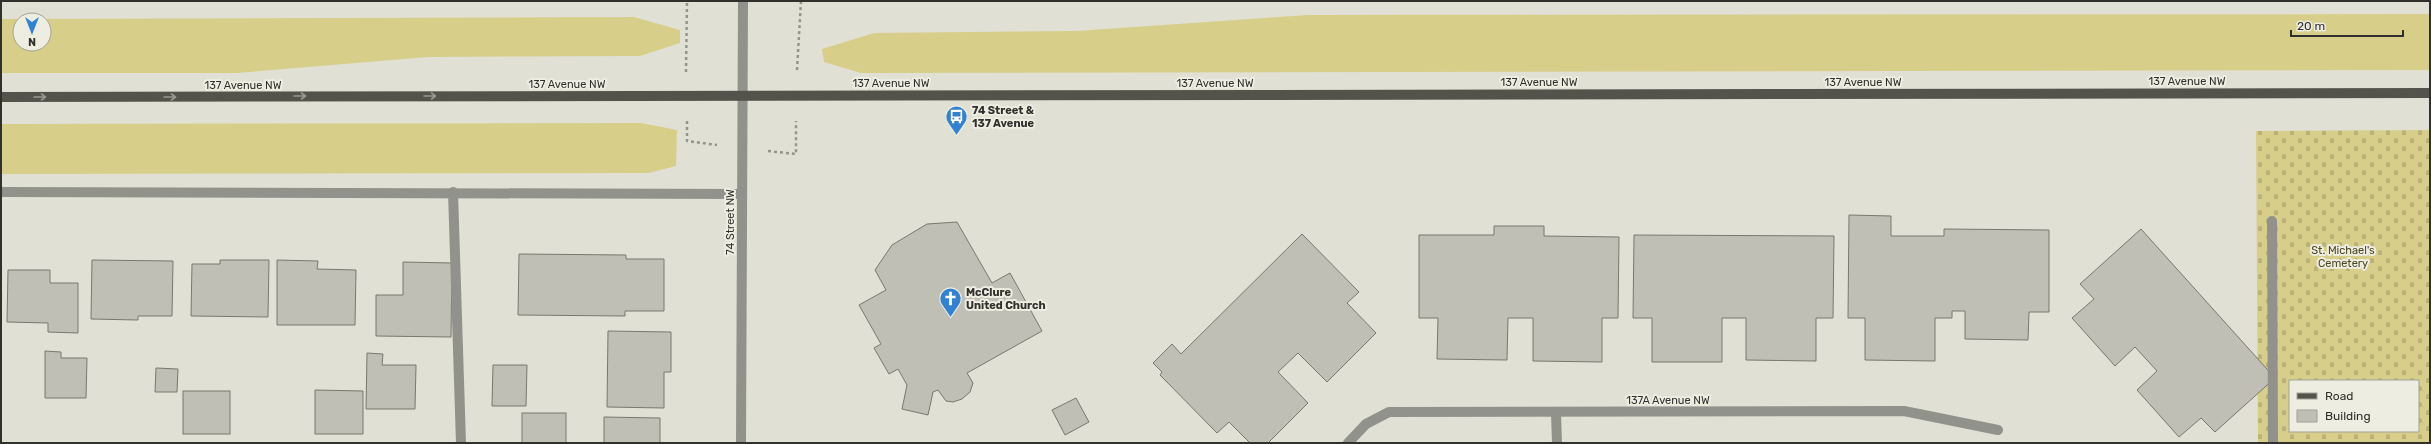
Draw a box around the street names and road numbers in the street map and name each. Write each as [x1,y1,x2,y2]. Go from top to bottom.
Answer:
street label: 137 Avenue NW [2148,75,2226,88]
street label: 137 Avenue NW [1500,76,1578,89]
street label: 137 Avenue NW [1824,76,1902,89]
street label: 137 Avenue NW [852,77,930,90]
street label: 137 Avenue NW [1176,77,1254,90]
street label: 137 Avenue NW [528,78,606,91]
street label: 137 Avenue NW [204,79,282,92]
street label: 74 Street NW [724,189,737,255]
street label: 137A Avenue NW [1626,394,1710,407]

